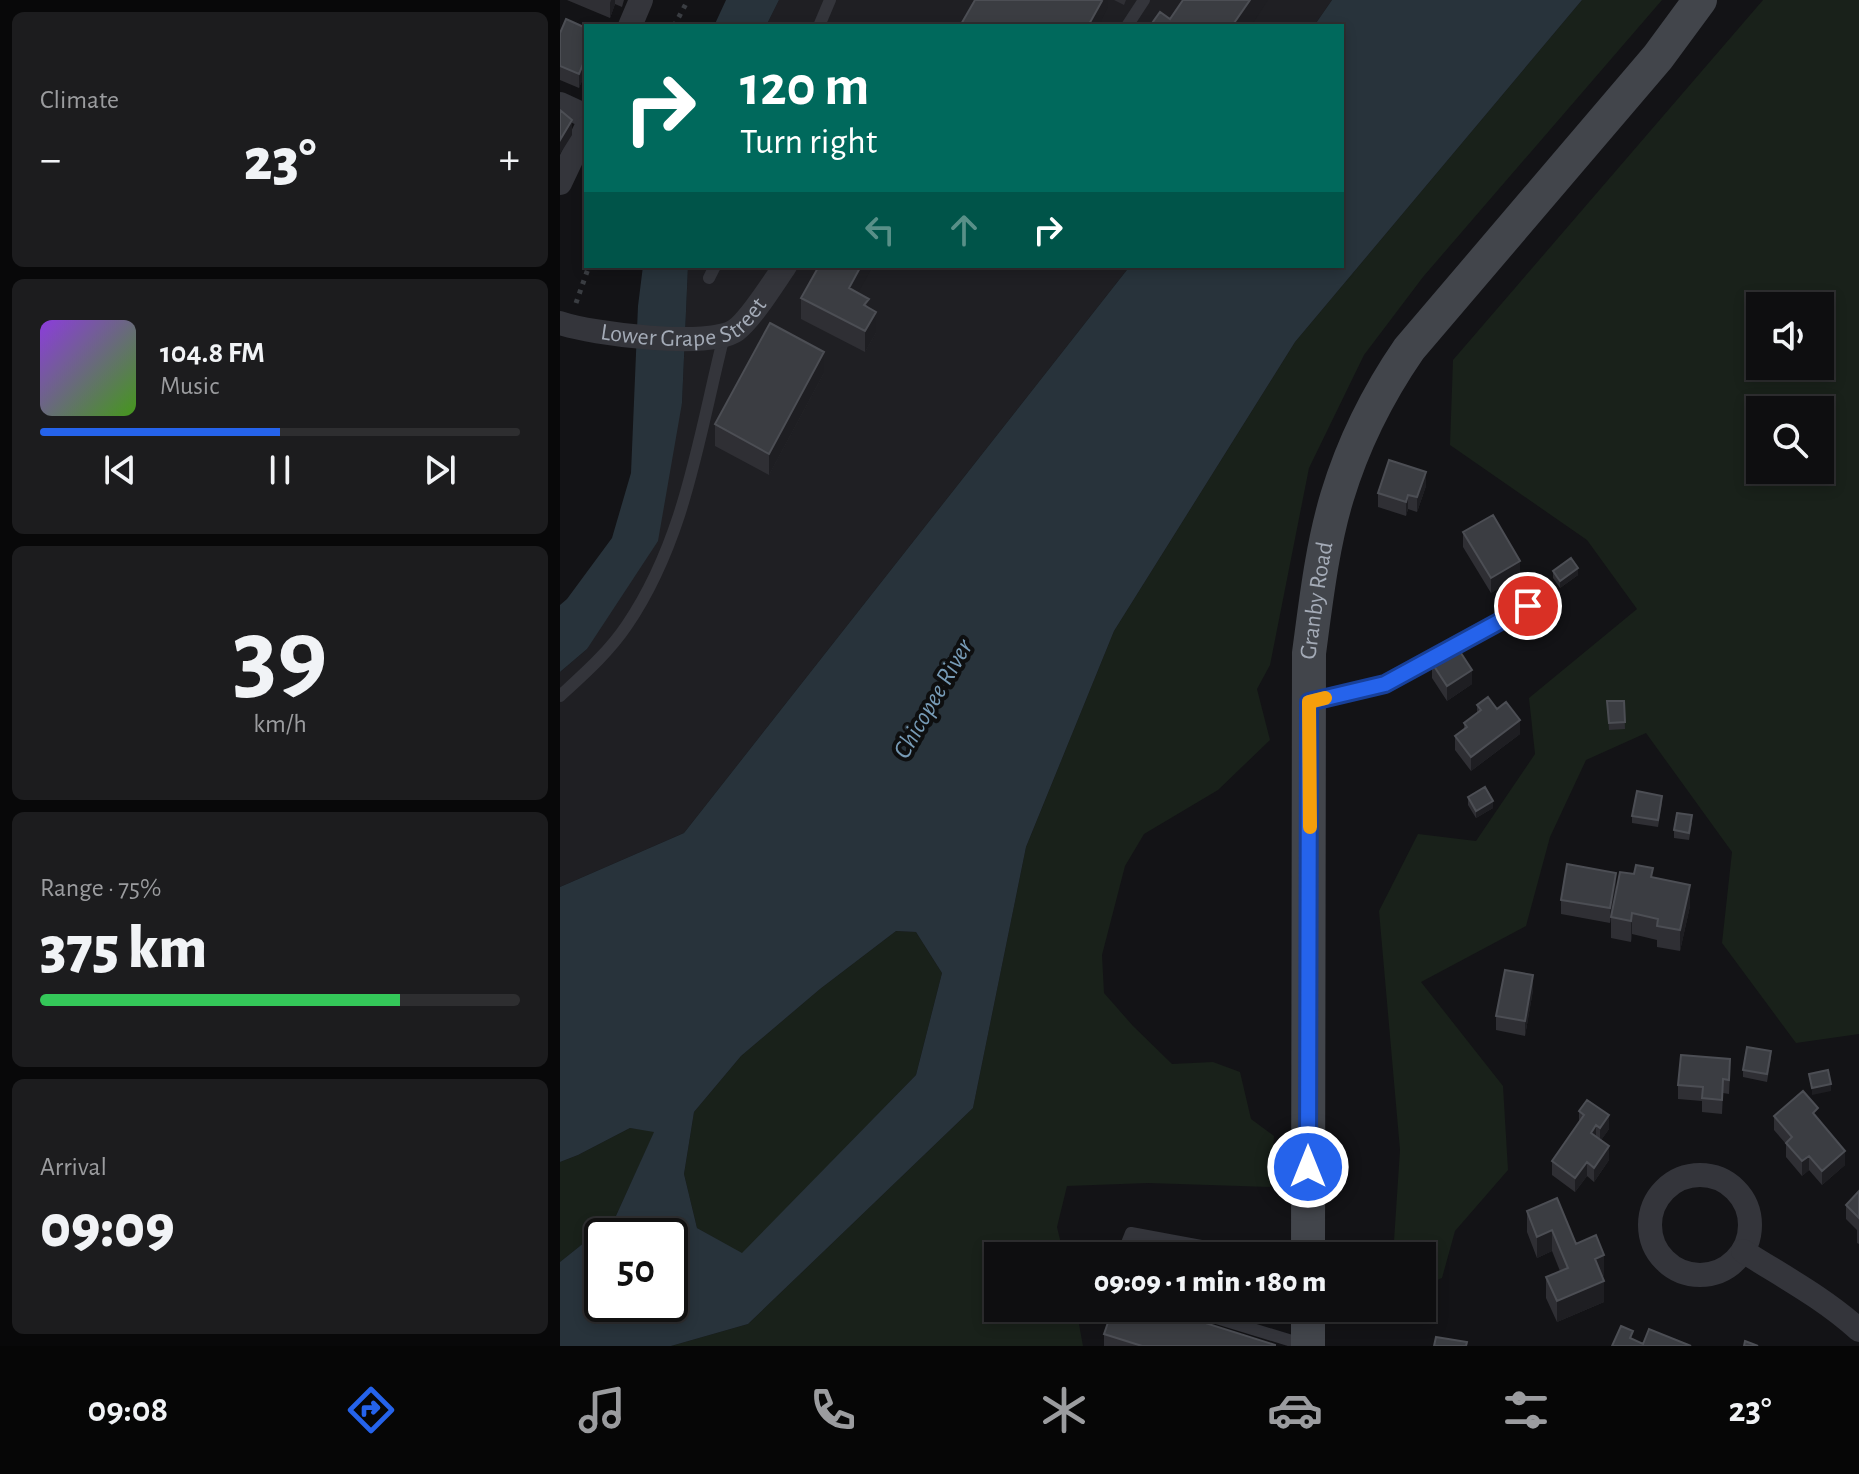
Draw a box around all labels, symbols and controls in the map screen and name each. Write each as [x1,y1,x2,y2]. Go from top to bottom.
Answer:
icon: right [608,56,712,160]
text: 120 m [740,59,869,115]
text: Climate [40,87,119,113]
text: Turn right [740,124,877,160]
text: 23° [244,131,316,191]
text: − [40,138,61,182]
text: + [499,138,520,182]
icon: left [858,208,902,252]
icon: ahead [942,208,986,252]
icon: right [1026,208,1070,252]
map controls [1746,292,1834,484]
button: sound [1746,292,1834,380]
street label: Lower Grape Street [599,293,772,351]
text: 104.8 FM [160,338,265,368]
text: Music [160,373,219,399]
button: search [1746,396,1834,484]
icon: previous [98,448,142,492]
icon: pause [258,448,302,492]
icon: next [418,448,462,492]
street label: Granby Road [1296,540,1338,661]
pin [1494,572,1562,640]
icon: arrive [1506,584,1550,628]
text: 39 [232,605,328,709]
water label: Chicopee River [888,634,978,763]
text: km/h [253,711,307,737]
text: Range · 75% [40,875,161,901]
text: 375 km [40,919,207,979]
position arrow [1266,1125,1350,1209]
text: Arrival [40,1154,107,1180]
text: 09:09 [40,1198,175,1258]
speed limit sign: 50 [584,1218,688,1322]
text: 09:09 · 1 min · 180 m [1094,1267,1326,1297]
icon: directions [343,1382,399,1438]
icon: music [574,1382,630,1438]
icon: phone [805,1382,861,1438]
icon: climate [1036,1382,1092,1438]
icon: car [1267,1382,1323,1438]
icon: filters [1498,1382,1554,1438]
text: 09:08 [87,1392,168,1428]
text: 23° [1728,1392,1772,1428]

